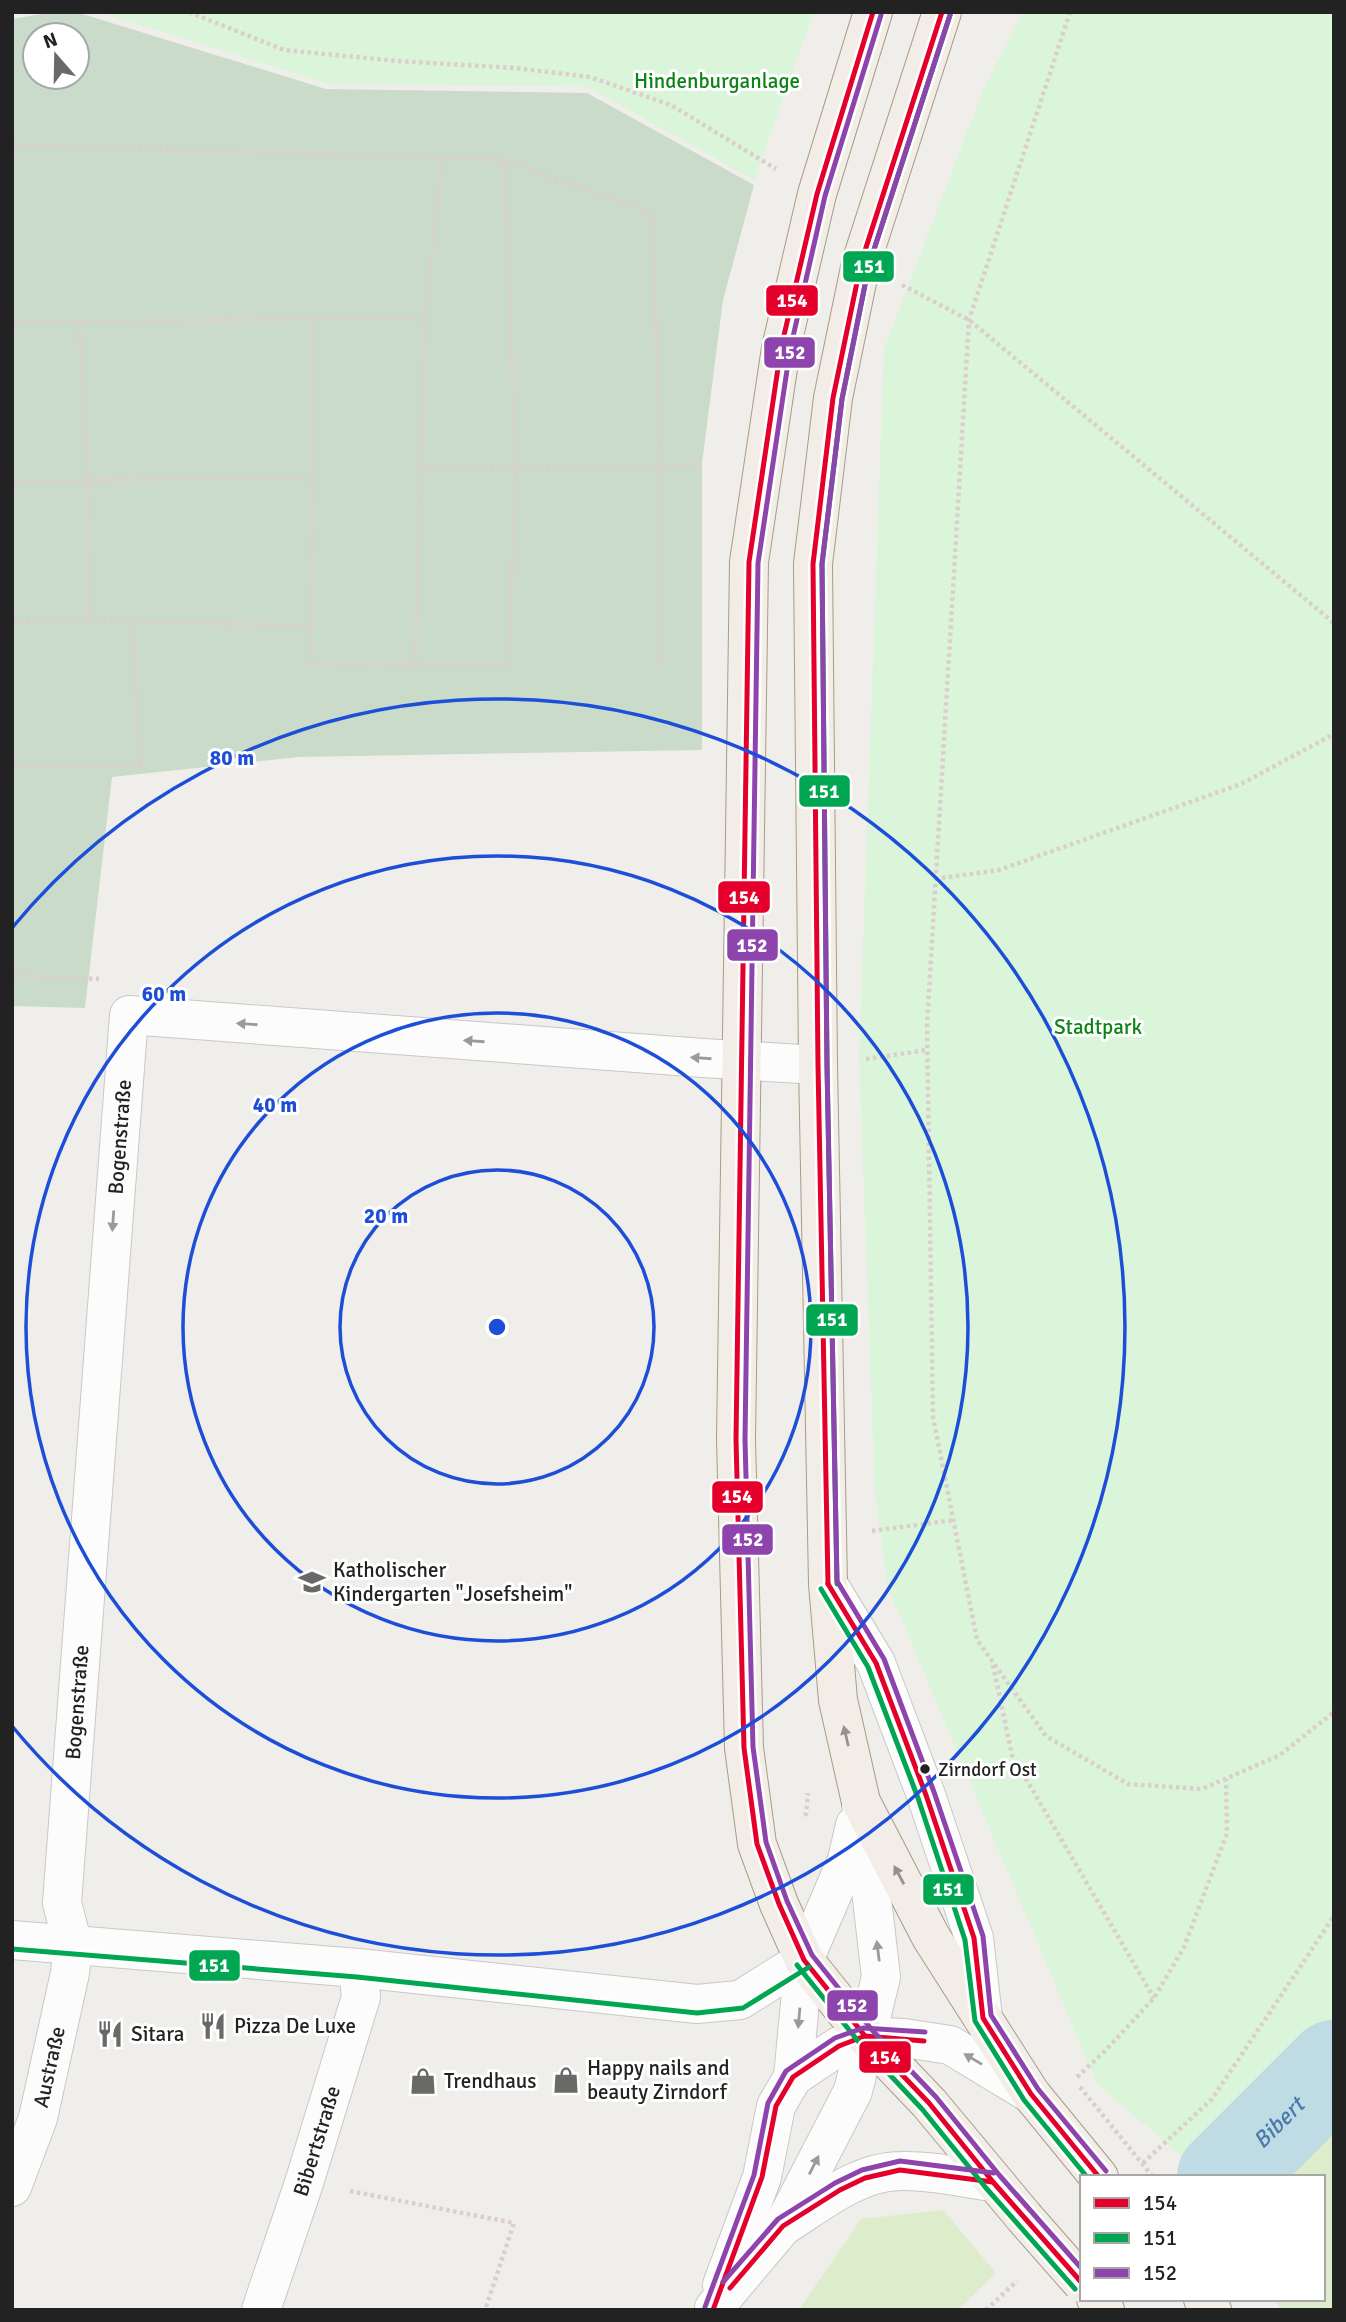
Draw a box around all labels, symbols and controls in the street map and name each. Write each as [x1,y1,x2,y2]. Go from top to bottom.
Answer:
north arrow [21,21,91,91]
text: N [40,27,61,55]
park label: Hindenburganlage [634,68,800,94]
line badge: 151 [842,250,895,283]
text: 151 [854,255,884,279]
line badge: 154 [765,284,819,317]
text: 154 [777,289,807,313]
line badge: 152 [763,336,816,369]
text: 152 [775,341,805,365]
text: 80 m [210,745,254,771]
line badge: 151 [798,774,851,808]
text: 151 [809,780,839,804]
line badge: 154 [717,880,771,914]
text: 154 [729,886,759,910]
line badge: 152 [726,928,779,962]
text: 152 [737,934,767,958]
text: 60 m [142,981,186,1007]
park label: Stadtpark [1054,1014,1143,1040]
one-way arrow [236,1018,258,1029]
one-way arrow [463,1035,485,1046]
one-way arrow [690,1052,712,1063]
street label: Bogenstraße [103,1079,137,1195]
text: 40 m [253,1092,297,1118]
text: 20 m [364,1203,408,1229]
one-way arrow [107,1210,118,1232]
line badge: 151 [805,1303,859,1337]
text: 151 [817,1308,847,1332]
centre of rings [485,1315,509,1339]
line badge: 154 [711,1480,764,1514]
text: 154 [722,1485,752,1509]
line badge: 152 [721,1523,774,1556]
text: 152 [733,1528,763,1552]
place label: Katholischer Kindergarten "Josefsheim" [333,1557,572,1607]
school or university icon: Katholischer Kindergarten "Josefsheim" [297,1567,327,1597]
street label: Bogenstraße [60,1644,94,1761]
one-way arrow [840,1724,851,1746]
place label: Zirndorf Ost [938,1758,1037,1782]
marker: Zirndorf Ost [918,1762,932,1776]
one-way arrow [893,1865,904,1885]
line badge: 151 [922,1873,975,1906]
text: 151 [933,1878,963,1902]
one-way arrow [872,1940,883,1962]
line badge: 151 [188,1949,241,1982]
text: 151 [199,1954,229,1978]
line badge: 152 [826,1989,879,2022]
text: 152 [837,1994,867,2018]
one-way arrow [793,2008,804,2030]
restaurant icon: Pizza De Luxe [198,2011,228,2041]
place label: Pizza De Luxe [234,2013,356,2039]
restaurant icon: Sitara [95,2019,125,2049]
place label: Sitara [131,2021,184,2047]
street label: Austraße [28,2024,71,2110]
line badge: 154 [858,2040,912,2074]
text: 154 [870,2046,900,2070]
one-way arrow [963,2052,982,2065]
place label: Happy nails and beauty Zirndorf [587,2055,730,2105]
shop icon: Happy nails and beauty Zirndorf [551,2065,581,2095]
shop icon: Trendhaus [408,2066,438,2096]
place label: Trendhaus [444,2068,537,2094]
street label: Bibertstraße [287,2083,346,2200]
water label: Bibert [1247,2089,1313,2155]
one-way arrow [809,2155,820,2175]
legend [1080,2175,1325,2301]
text: 154 [1143,2190,1177,2216]
text: 151 [1143,2225,1177,2251]
text: 152 [1143,2260,1177,2286]

